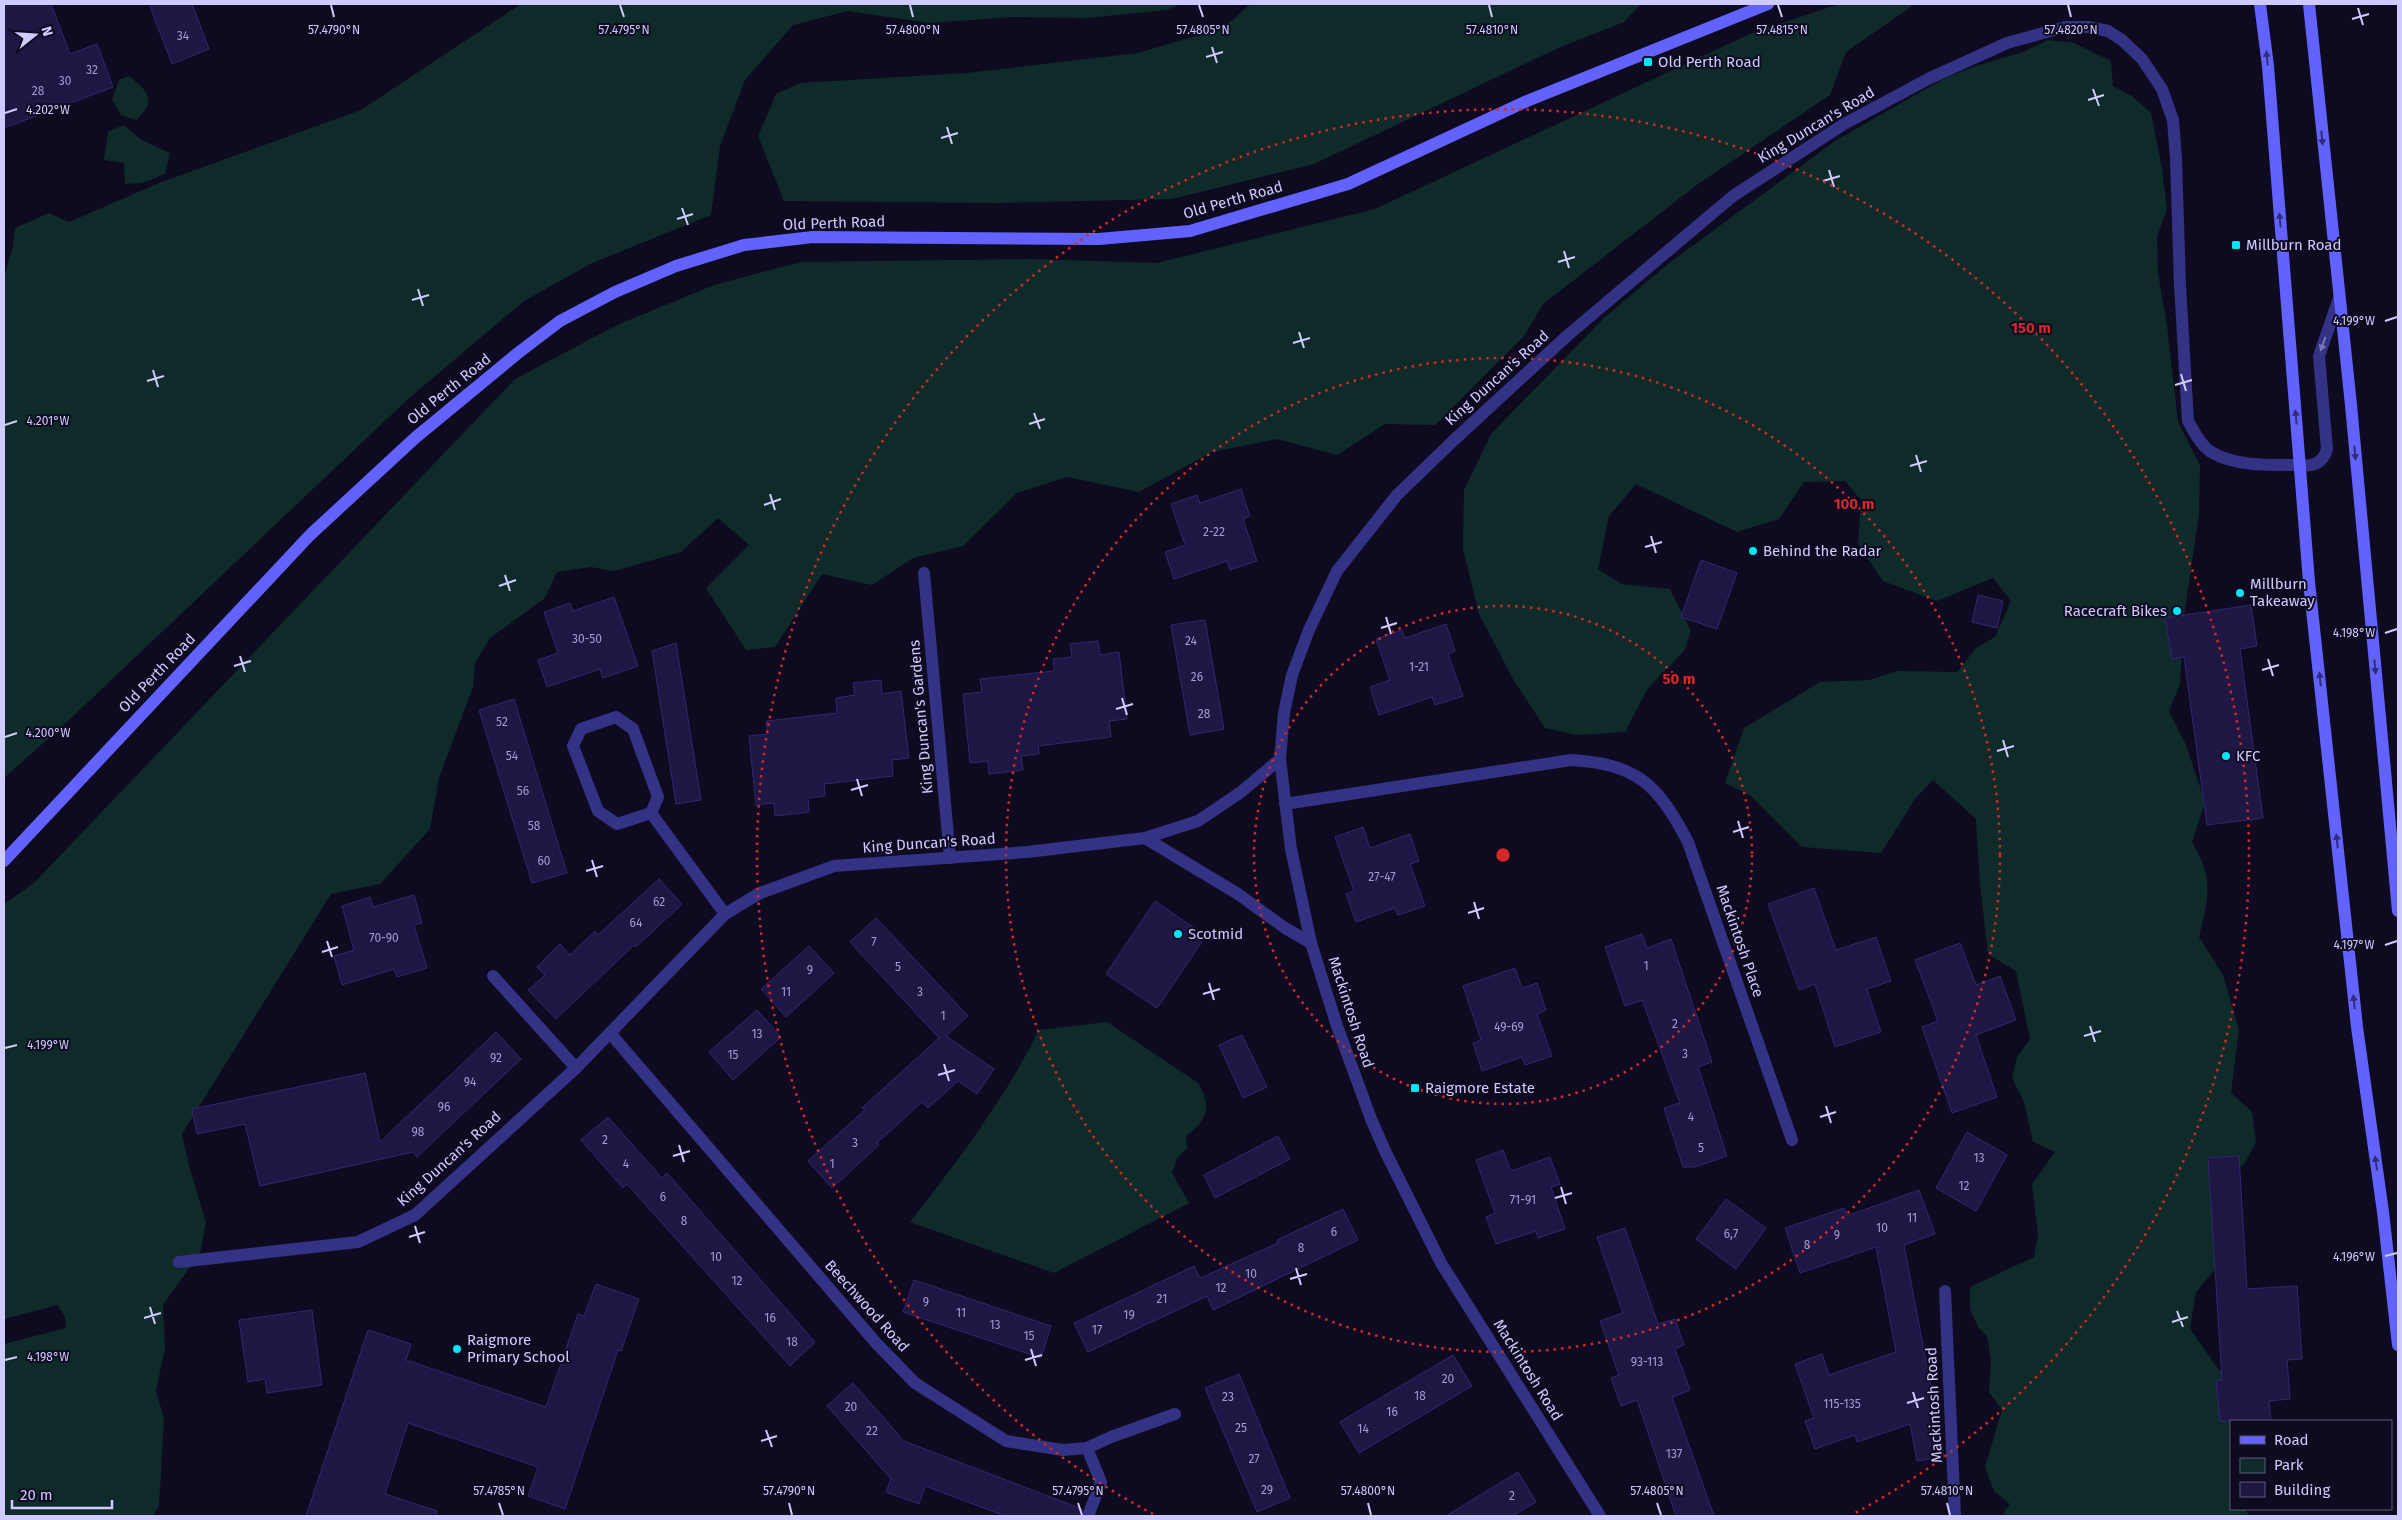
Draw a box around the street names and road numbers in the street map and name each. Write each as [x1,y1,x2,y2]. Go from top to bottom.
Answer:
street label: King Duncan's Road [1754,83,1878,167]
street label: Old Perth Road [1181,177,1285,223]
street label: Old Perth Road [782,212,886,234]
street label: King Duncan's Road [1441,327,1553,429]
street label: Old Perth Road [403,350,495,428]
street label: Old Perth Road [115,630,199,716]
street label: King Duncan's Gardens [905,639,937,795]
street label: King Duncan's Road [862,829,996,857]
street label: Mackintosh Place [1712,883,1768,999]
street label: Mackintosh Road [1325,954,1377,1070]
street label: King Duncan's Road [393,1108,505,1210]
street label: Beechwood Road [821,1256,913,1356]
street label: Mackintosh Road [1490,1316,1566,1424]
street label: Mackintosh Road [1922,1347,1946,1463]

